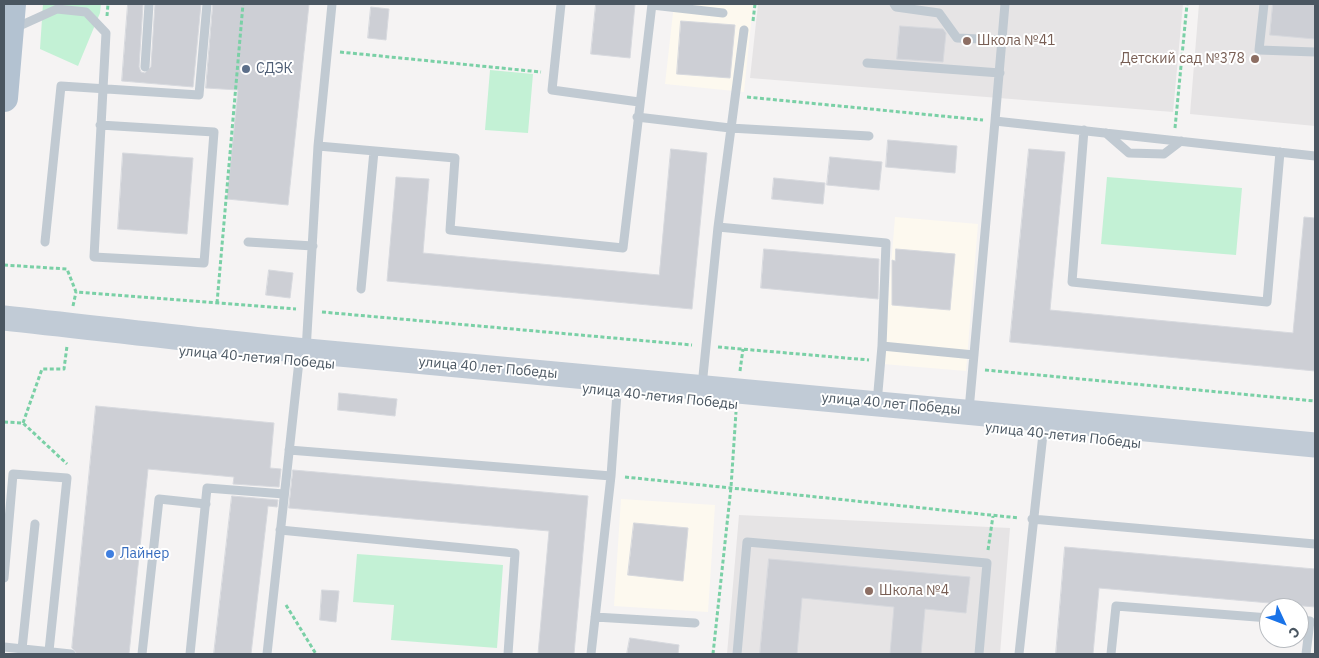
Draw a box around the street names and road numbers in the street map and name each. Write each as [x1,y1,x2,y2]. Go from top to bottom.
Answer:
street label: улица 40-летия Победы [178,343,336,373]
street label: улица 40 лет Победы [418,354,558,382]
street label: улица 40-летия Победы [581,380,739,414]
street label: улица 40 лет Победы [821,390,961,418]
street label: улица 40-летия Победы [984,419,1142,453]

